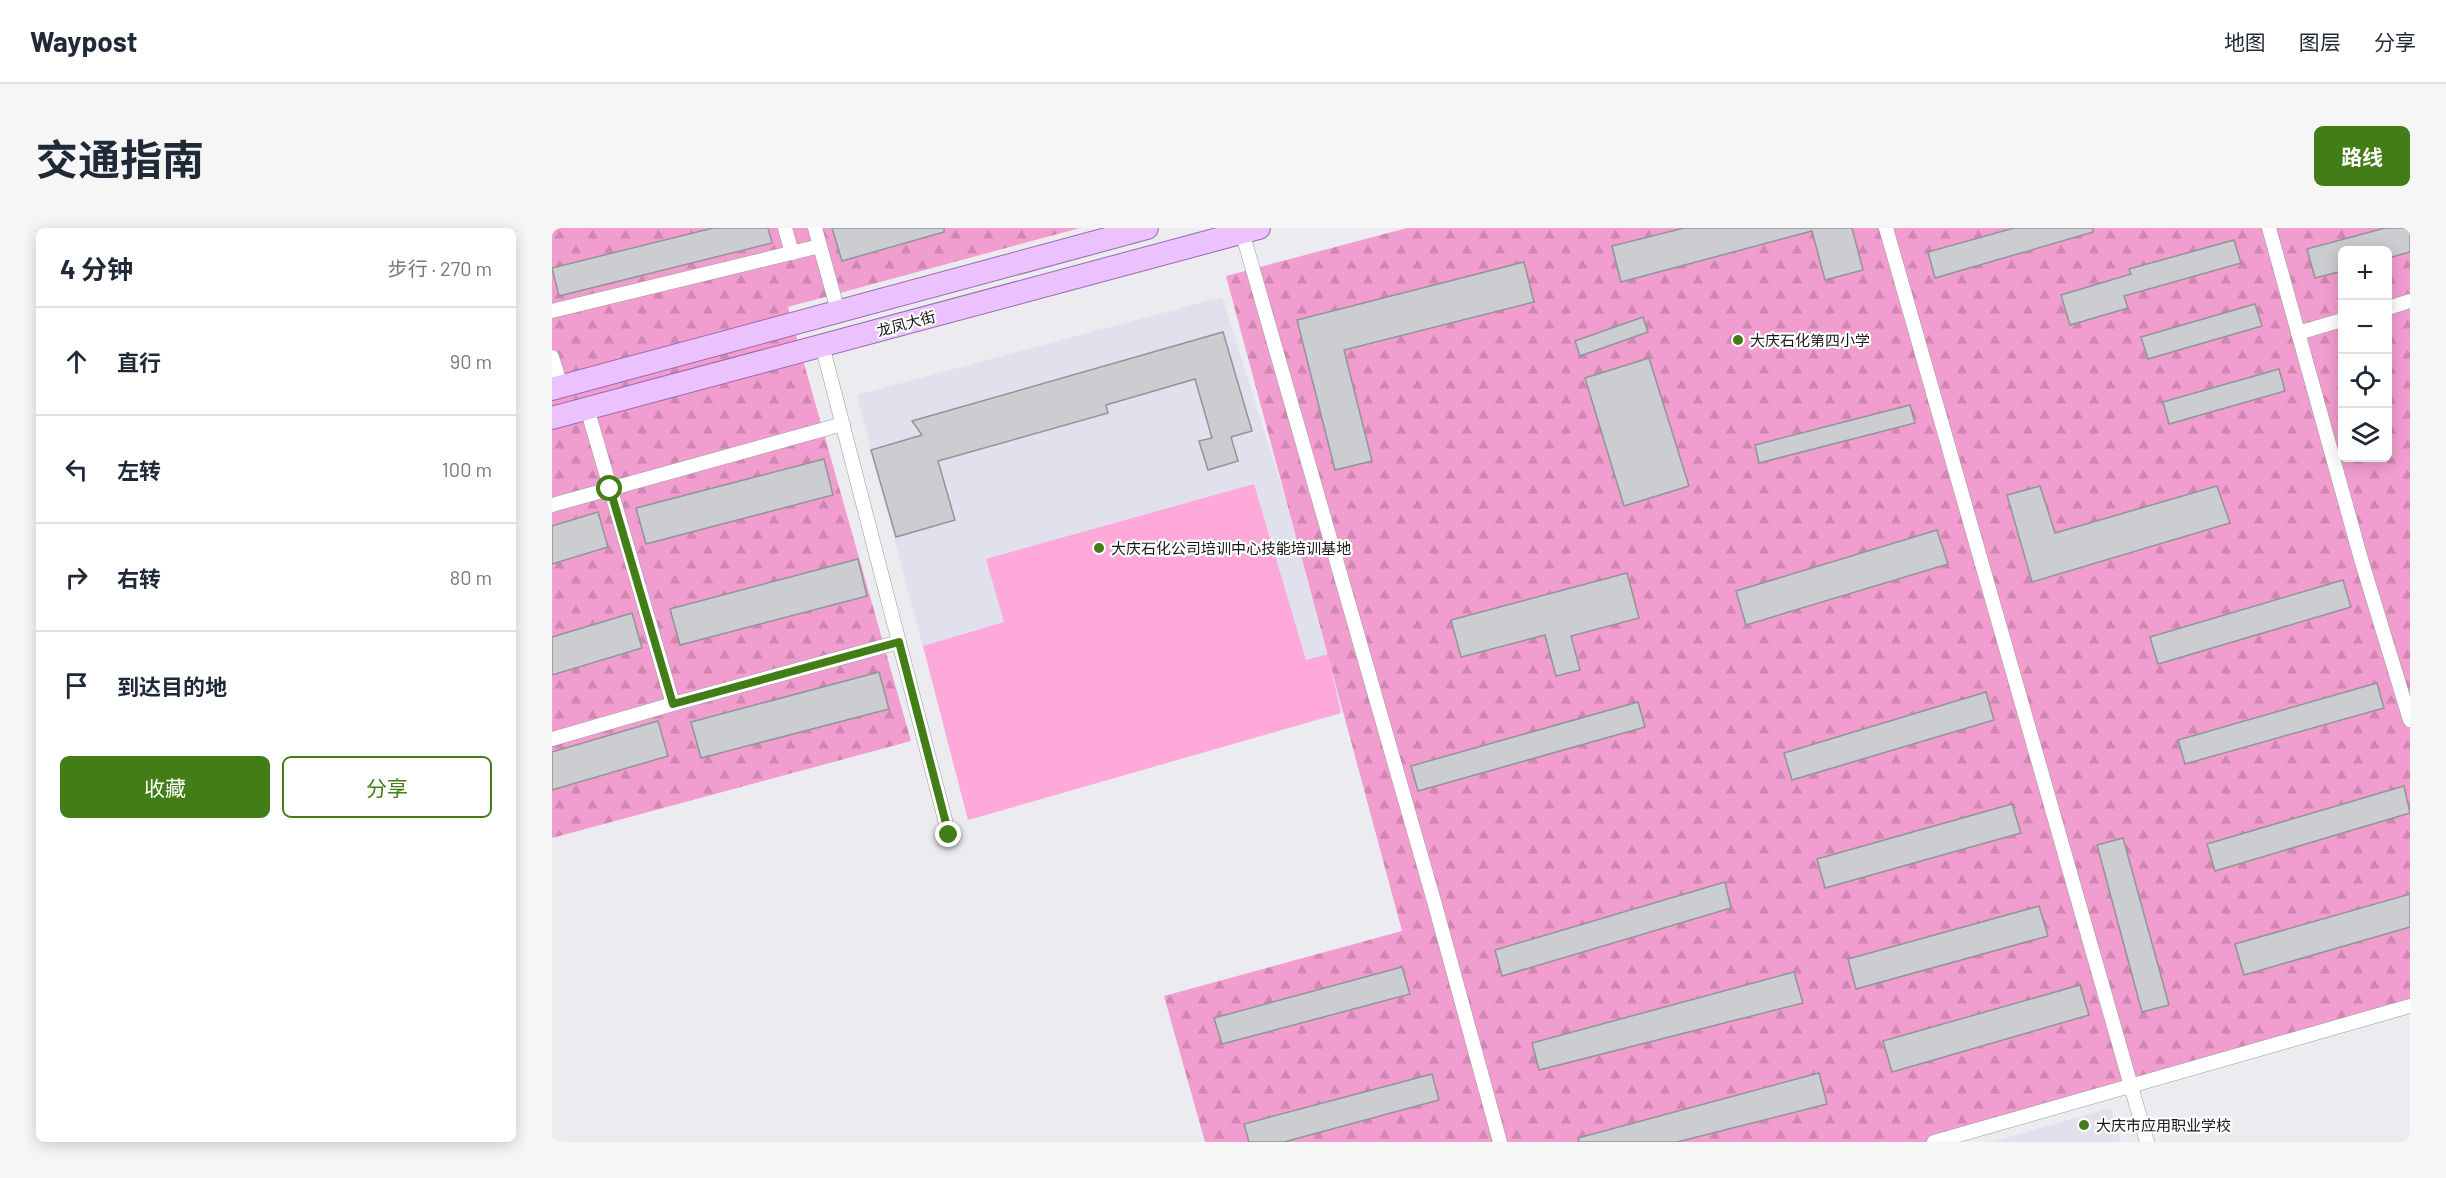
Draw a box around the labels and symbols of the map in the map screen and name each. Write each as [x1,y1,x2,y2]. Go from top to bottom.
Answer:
street label: 龙凤大街 [875,307,937,339]
place label: 大庆石化第四小学 [1750,331,1870,349]
marker: 大庆石化第四小学 [1731,333,1745,347]
route start [596,475,622,501]
place label: 大庆石化公司培训中心技能培训基地 [1111,539,1351,557]
marker: 大庆石化公司培训中心技能培训基地 [1092,541,1106,555]
route end [935,821,961,847]
place label: 大庆市应用职业学校 [2096,1116,2231,1134]
marker: 大庆市应用职业学校 [2077,1118,2091,1132]

